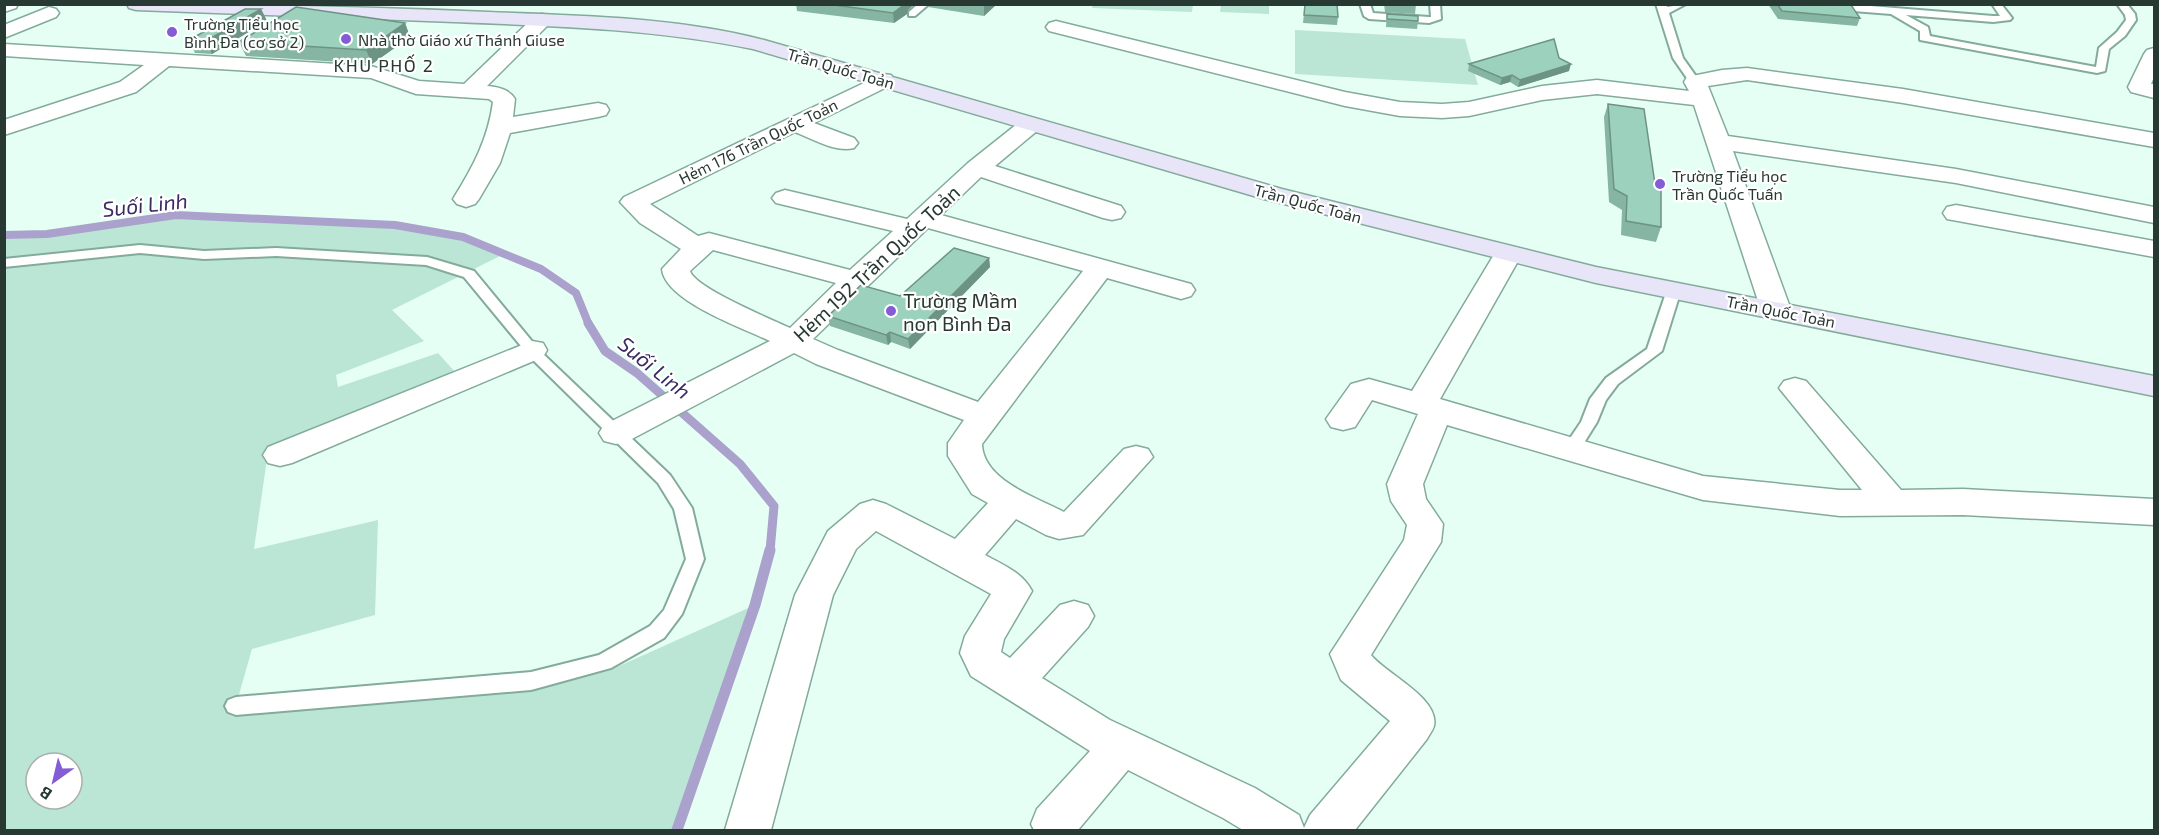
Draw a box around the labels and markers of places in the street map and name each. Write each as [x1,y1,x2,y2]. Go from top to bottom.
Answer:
place label: Trường Tiểu học Bình Đa (cơ sở 2) [184,14,304,51]
marker: Trường Tiểu học Bình Đa (cơ sở 2) [165,25,179,39]
place label: Nhà thờ Giáo xứ Thánh Giuse [358,30,565,49]
marker: Nhà thờ Giáo xứ Thánh Giuse [339,32,353,46]
place label: Trường Tiểu học Trần Quốc Tuấn [1672,166,1787,204]
marker: Trường Tiểu học Trần Quốc Tuấn [1653,177,1667,191]
place label: Trường Mầm non Bình Đa [903,288,1018,335]
marker: Trường Mầm non Bình Đa [884,304,898,318]

